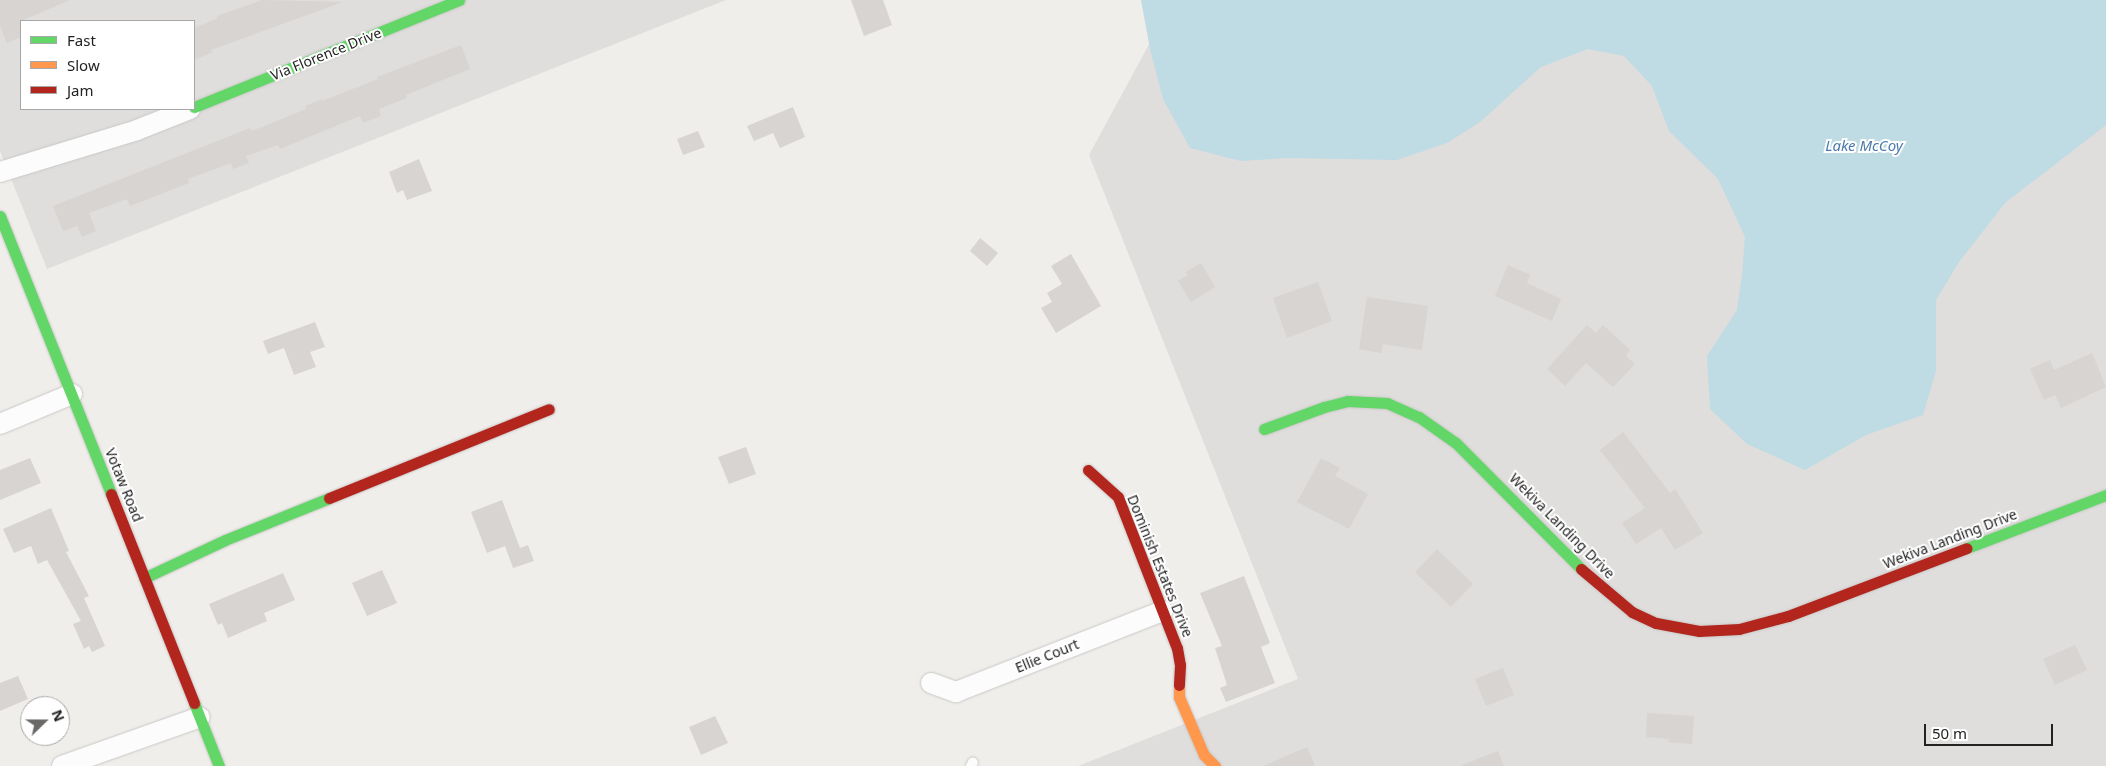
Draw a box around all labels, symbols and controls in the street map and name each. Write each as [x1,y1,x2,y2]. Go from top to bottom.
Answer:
legend [20,20,195,110]
street label: Via Florence Drive [268,24,384,84]
text: Fast [67,30,96,50]
text: Slow [67,55,100,75]
text: Jam [67,80,94,100]
water label: Lake McCoy [1825,137,1903,155]
street label: Votaw Road [102,446,146,524]
street label: Wekiva Landing Drive [1506,470,1618,582]
street label: Dominish Estates Drive [1124,492,1196,640]
street label: Wekiva Landing Drive [1881,506,2019,572]
street label: Ellie Court [1013,636,1081,676]
north arrow [20,696,70,746]
text: N [47,707,69,724]
scale bar [1926,714,2055,746]
text: 50 m [1932,723,1967,743]

